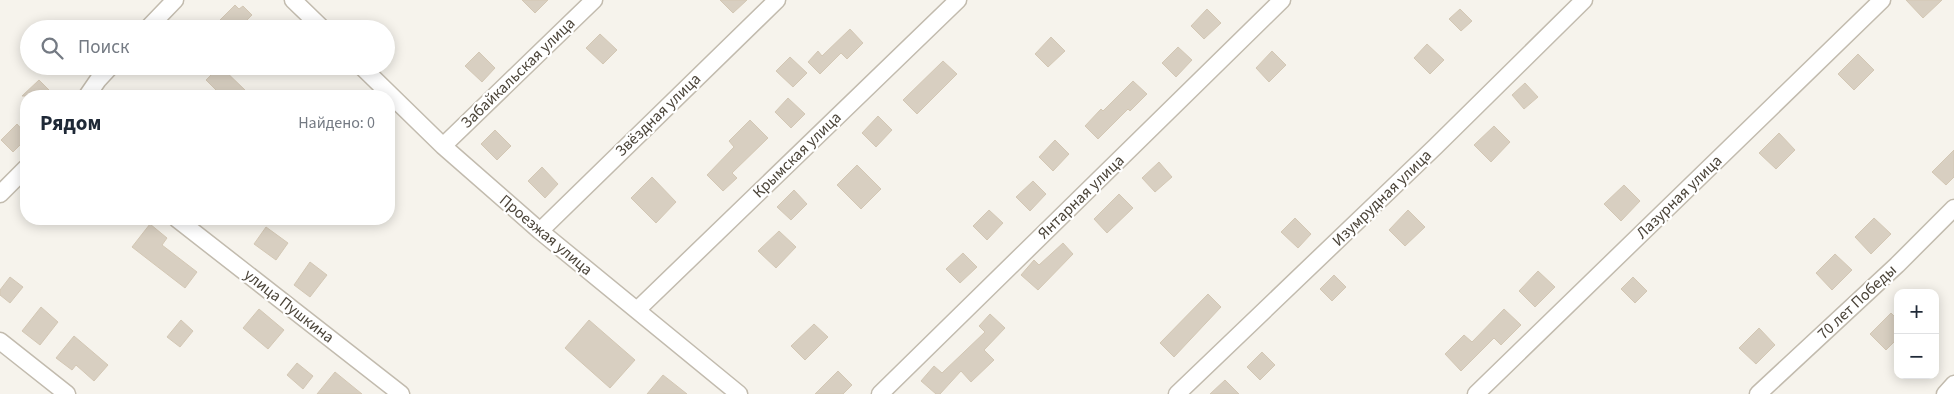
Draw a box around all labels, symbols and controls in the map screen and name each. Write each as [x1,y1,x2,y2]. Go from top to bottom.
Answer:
street label: Забайкальская улица [456,13,580,133]
search box [20,20,395,75]
icon: search [38,34,66,62]
text: Поиск [78,34,129,61]
street label: Звёздная улица [610,68,706,162]
street label: Крымская улица [748,107,846,203]
text: Рядом [40,108,101,138]
text: Найдено: 0 [298,112,375,134]
street label: Изумрудная улица [1327,145,1437,251]
street label: Янтарная улица [1033,150,1129,244]
street label: Лазурная улица [1631,150,1727,244]
street label: Проезжая улица [495,189,597,281]
street label: 70 лет Победы [1813,260,1901,344]
street label: улица Пушкина [239,264,339,348]
map controls [1894,289,1939,379]
button: + [1894,289,1939,334]
button: − [1894,334,1939,379]

